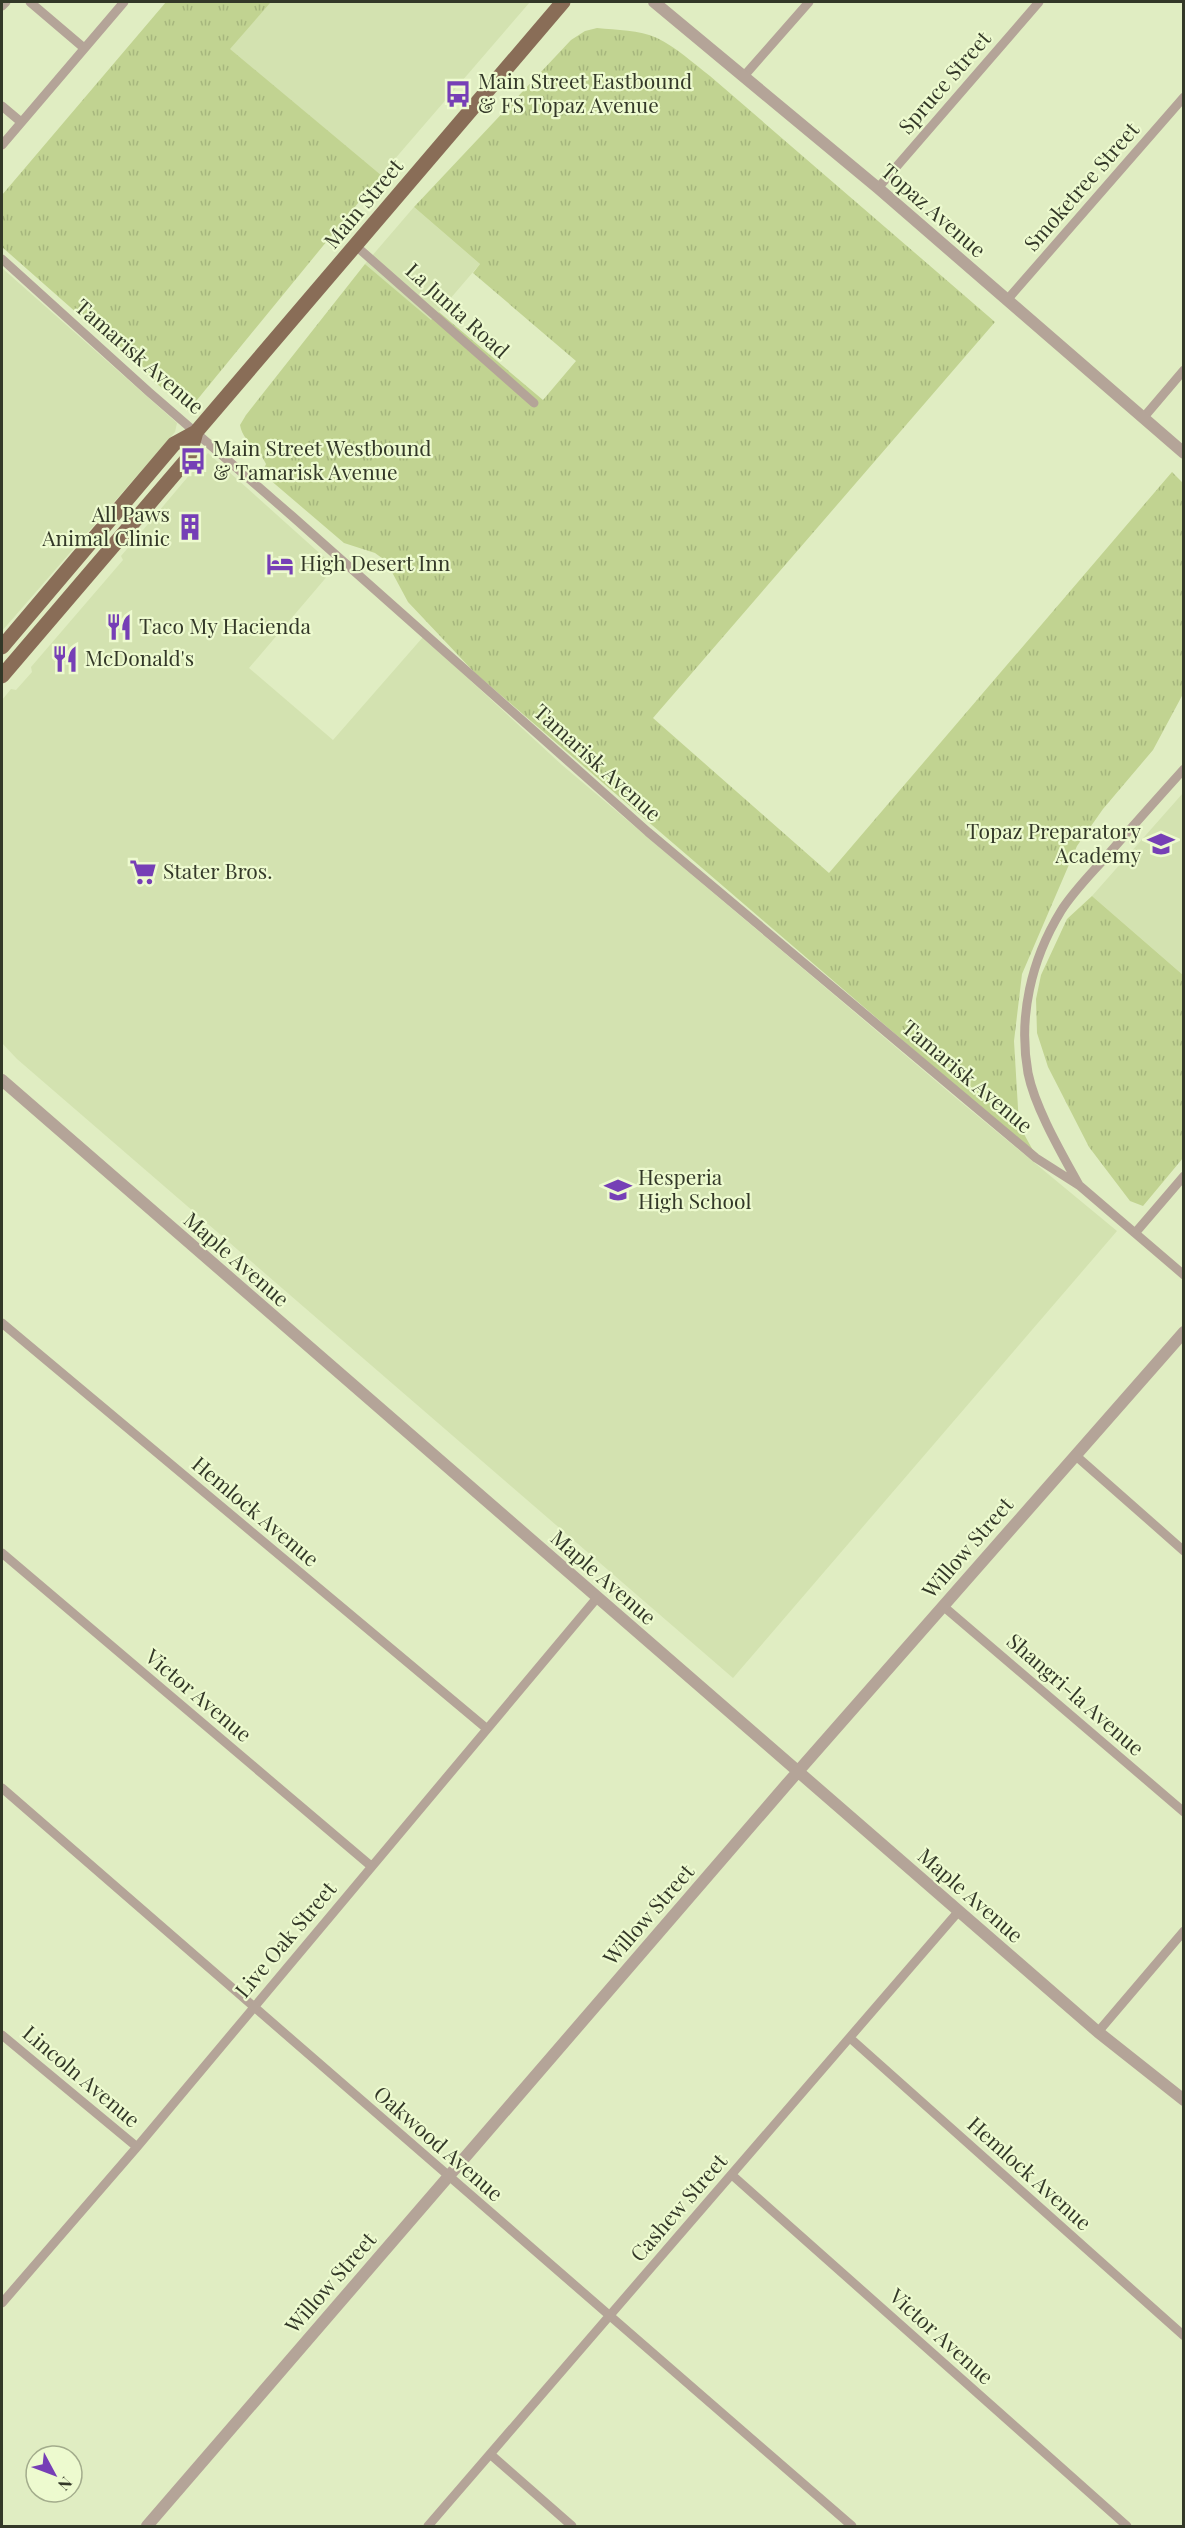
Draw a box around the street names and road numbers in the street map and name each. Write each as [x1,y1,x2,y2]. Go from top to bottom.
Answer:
street label: Spruce Street [891,24,996,139]
street label: Smoketree Street [1017,115,1145,256]
street label: Main Street [317,152,409,253]
street label: Topaz Avenue [876,156,993,263]
street label: La Junta Road [401,256,516,363]
street label: Tamarisk Avenue [70,292,211,419]
street label: Tamarisk Avenue [529,697,668,826]
street label: Tamarisk Avenue [897,1013,1039,1138]
street label: Maple Avenue [179,1205,296,1312]
street label: Hemlock Avenue [187,1449,326,1572]
street label: Willow Street [914,1490,1018,1604]
street label: Maple Avenue [546,1523,663,1630]
street label: Shangri-la Avenue [1002,1626,1151,1761]
street label: Victor Avenue [139,1641,258,1747]
street label: Maple Avenue [913,1841,1030,1948]
street label: Willow Street [595,1857,699,1971]
street label: Live Oak Street [228,1874,342,2003]
street label: Lincoln Avenue [18,2018,147,2133]
street label: Oakwood Avenue [369,2079,510,2206]
street label: Hemlock Avenue [962,2109,1098,2236]
street label: Cashew Street [623,2146,733,2267]
street label: Willow Street [277,2225,381,2339]
street label: Victor Avenue [884,2281,1000,2390]

